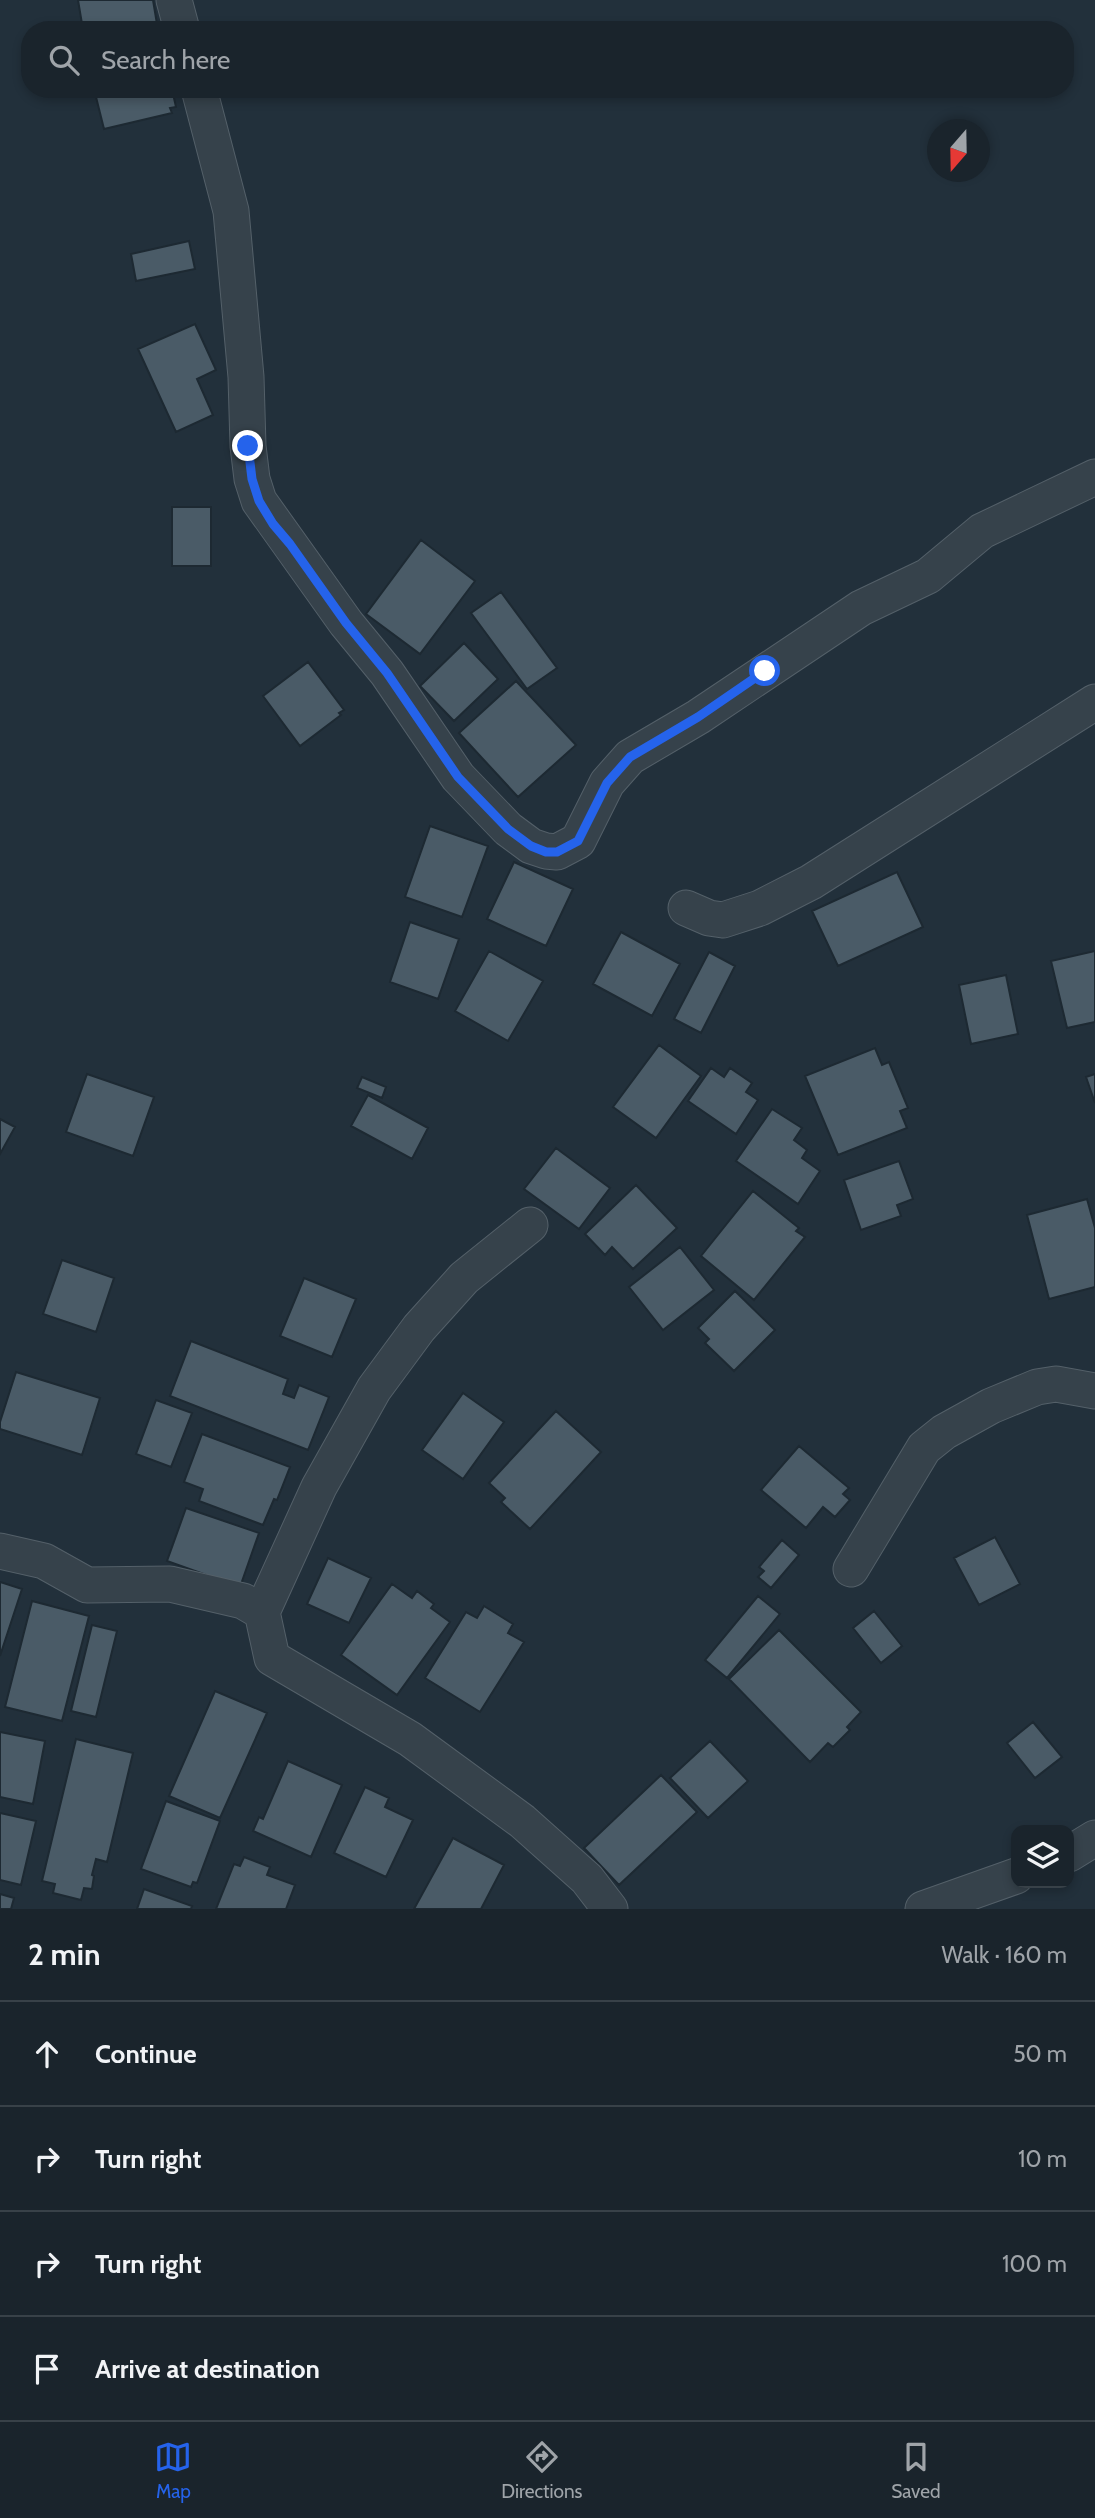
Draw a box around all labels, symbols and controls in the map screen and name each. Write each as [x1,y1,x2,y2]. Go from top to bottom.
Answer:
search box [21,21,1074,98]
icon: search [45,41,83,79]
text: Search here [101,44,230,76]
north arrow [927,119,990,182]
route end [232,430,263,461]
route start [749,655,780,686]
map controls [1011,1825,1074,1888]
button: layers [1011,1825,1074,1888]
text: 2 min [28,1936,100,1973]
text: Walk · 160 m [942,1941,1067,1969]
icon: ahead [28,2035,66,2073]
text: Continue [95,2038,197,2070]
text: 50 m [1013,2040,1067,2068]
icon: right [28,2140,66,2178]
text: Turn right [95,2143,201,2175]
text: 10 m [1018,2145,1067,2173]
icon: right [28,2245,66,2283]
text: Turn right [95,2248,201,2280]
text: 100 m [1002,2250,1067,2278]
icon: arrive [28,2350,66,2388]
text: Arrive at destination [95,2353,320,2385]
tab: Map [154,2438,192,2503]
tab: Directions [501,2438,582,2503]
tab: Saved [891,2438,941,2503]

